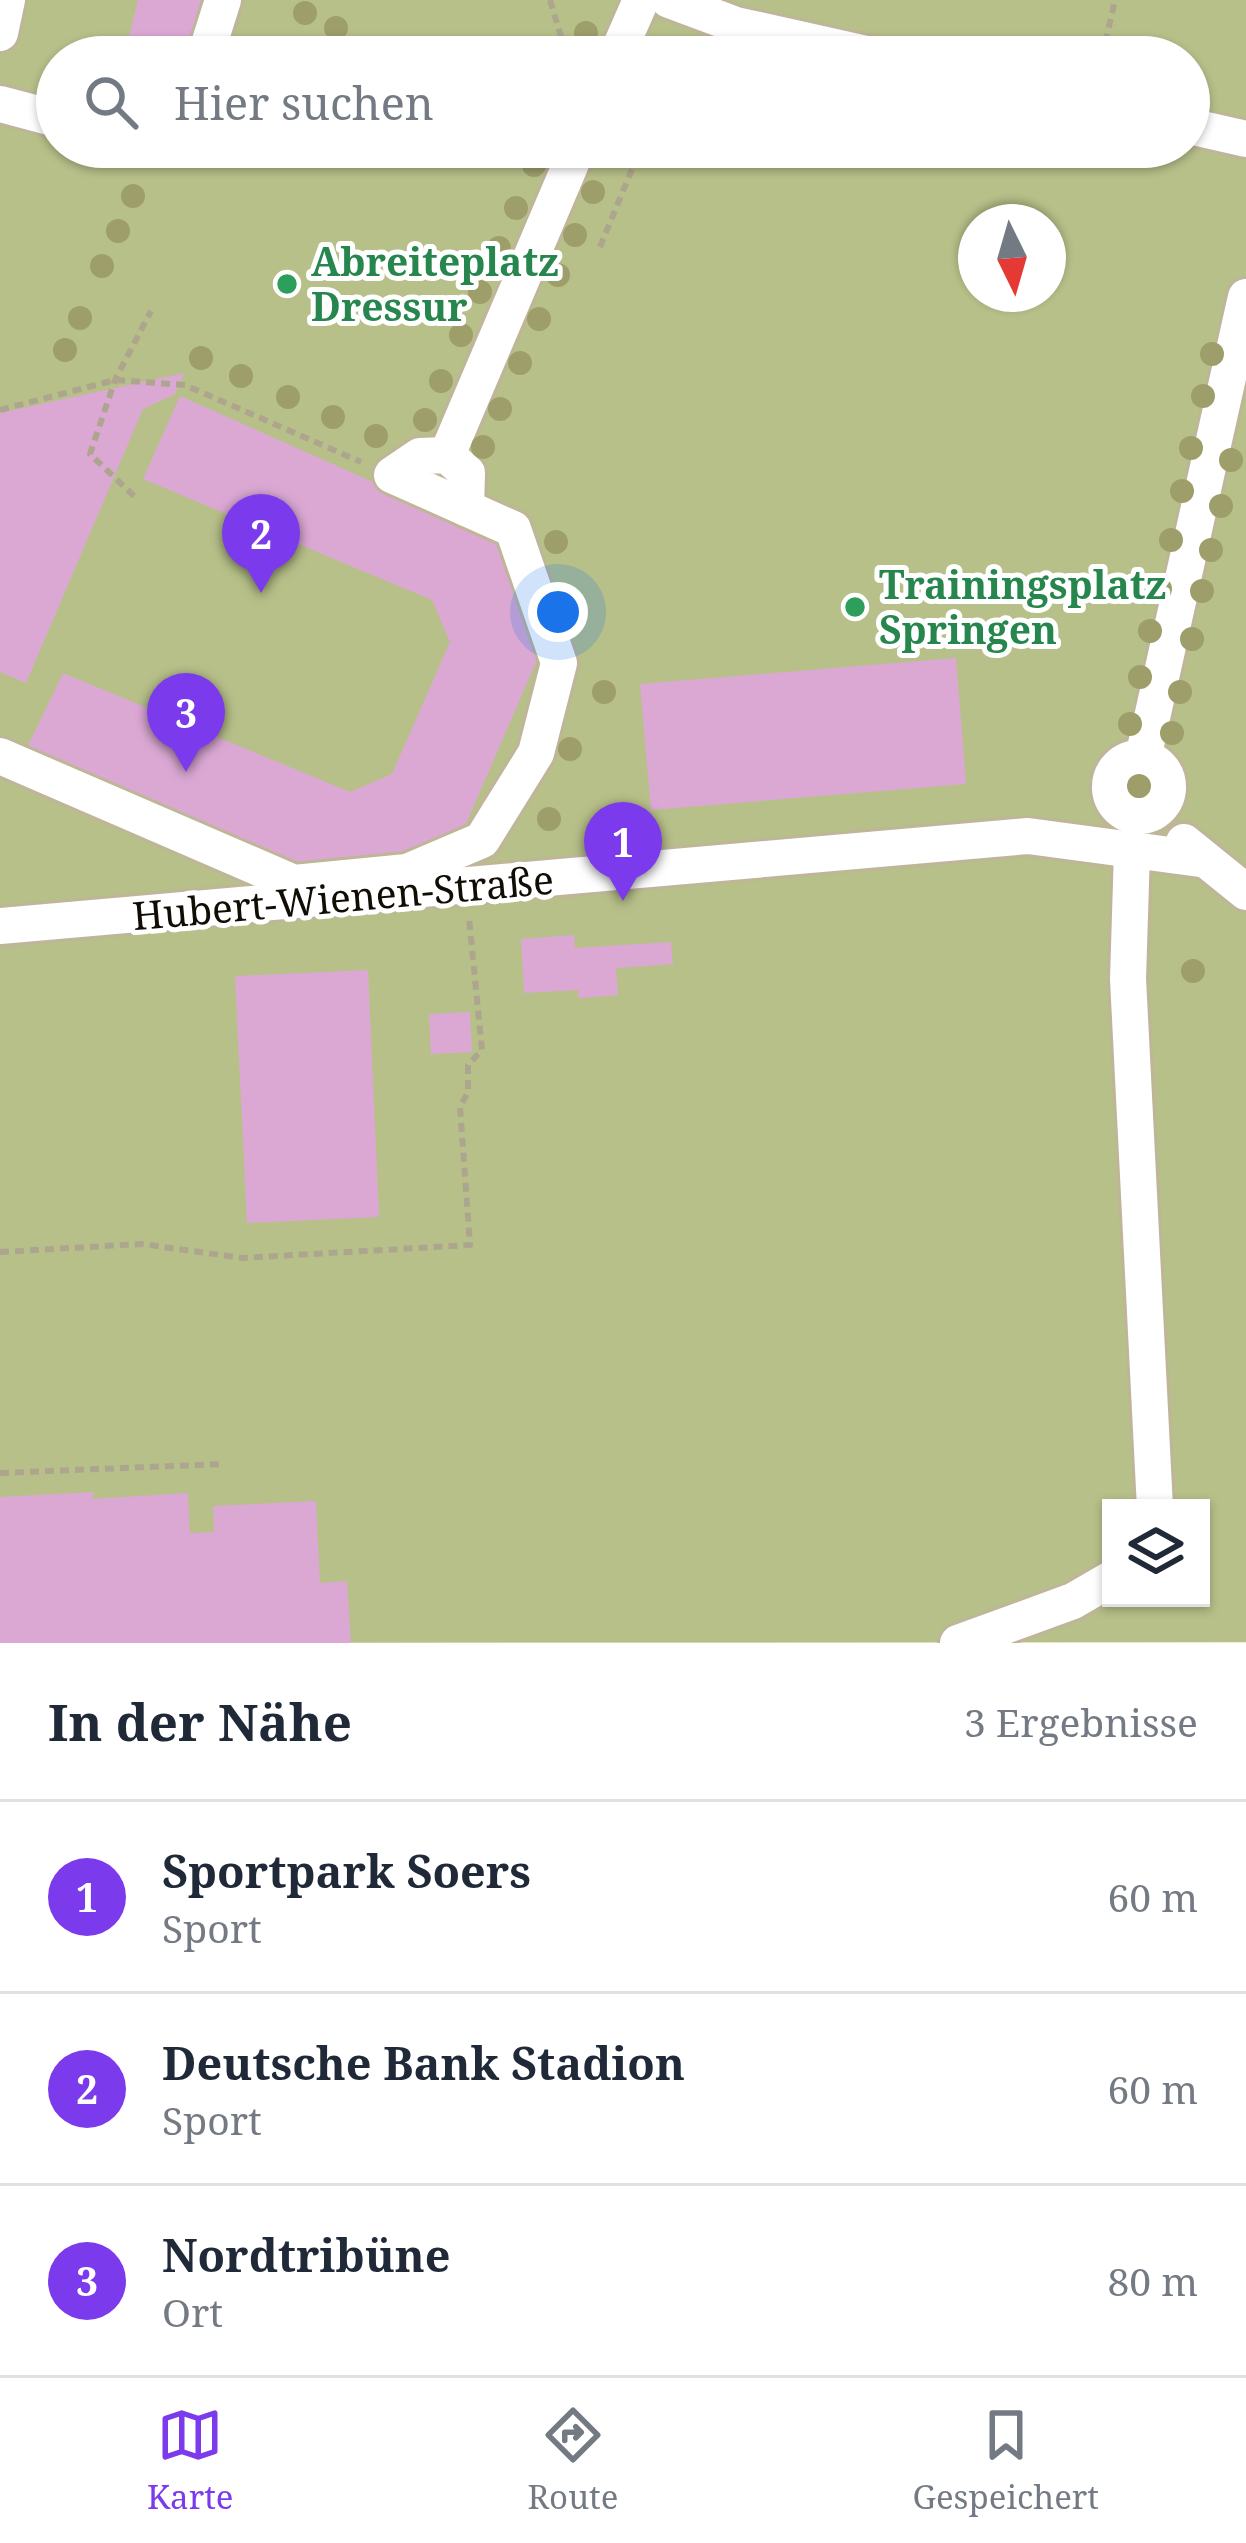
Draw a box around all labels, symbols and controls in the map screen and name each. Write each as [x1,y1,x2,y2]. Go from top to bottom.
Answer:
search box [36,36,1210,168]
icon: search [78,69,144,135]
text: Hier suchen [174,72,434,133]
north arrow [958,204,1066,312]
place label: Abreiteplatz Dressur [311,234,559,332]
marker: Abreiteplatz Dressur [274,271,300,297]
pin: 2 [222,494,300,593]
place label: Trainingsplatz Springen [879,557,1166,655]
your location [528,582,588,642]
marker: Trainingsplatz Springen [842,594,868,620]
pin: 3 [147,673,225,772]
pin: 1 [584,802,662,901]
street label: Hubert-Wienen-Straße [130,852,556,941]
map controls [1102,1499,1210,1607]
button: layers [1102,1499,1210,1607]
text: In der Nähe [48,1686,352,1756]
text: 3 Ergebnisse [964,1695,1198,1748]
text: Sportpark Soers [162,1840,531,1901]
text: 1 [76,1870,98,1923]
text: 60 m [1107,1870,1198,1923]
text: Sport [162,1901,262,1954]
text: Deutsche Bank Stadion [162,2032,685,2093]
text: 2 [76,2062,98,2115]
text: 60 m [1107,2062,1198,2115]
text: Sport [162,2093,262,2146]
text: Nordtribüne [162,2224,450,2285]
text: 3 [76,2254,98,2307]
text: 80 m [1107,2254,1198,2307]
text: Ort [162,2285,223,2338]
tab: Karte [147,2402,233,2519]
tab: Route [527,2402,618,2519]
tab: Gespeichert [912,2402,1099,2519]

